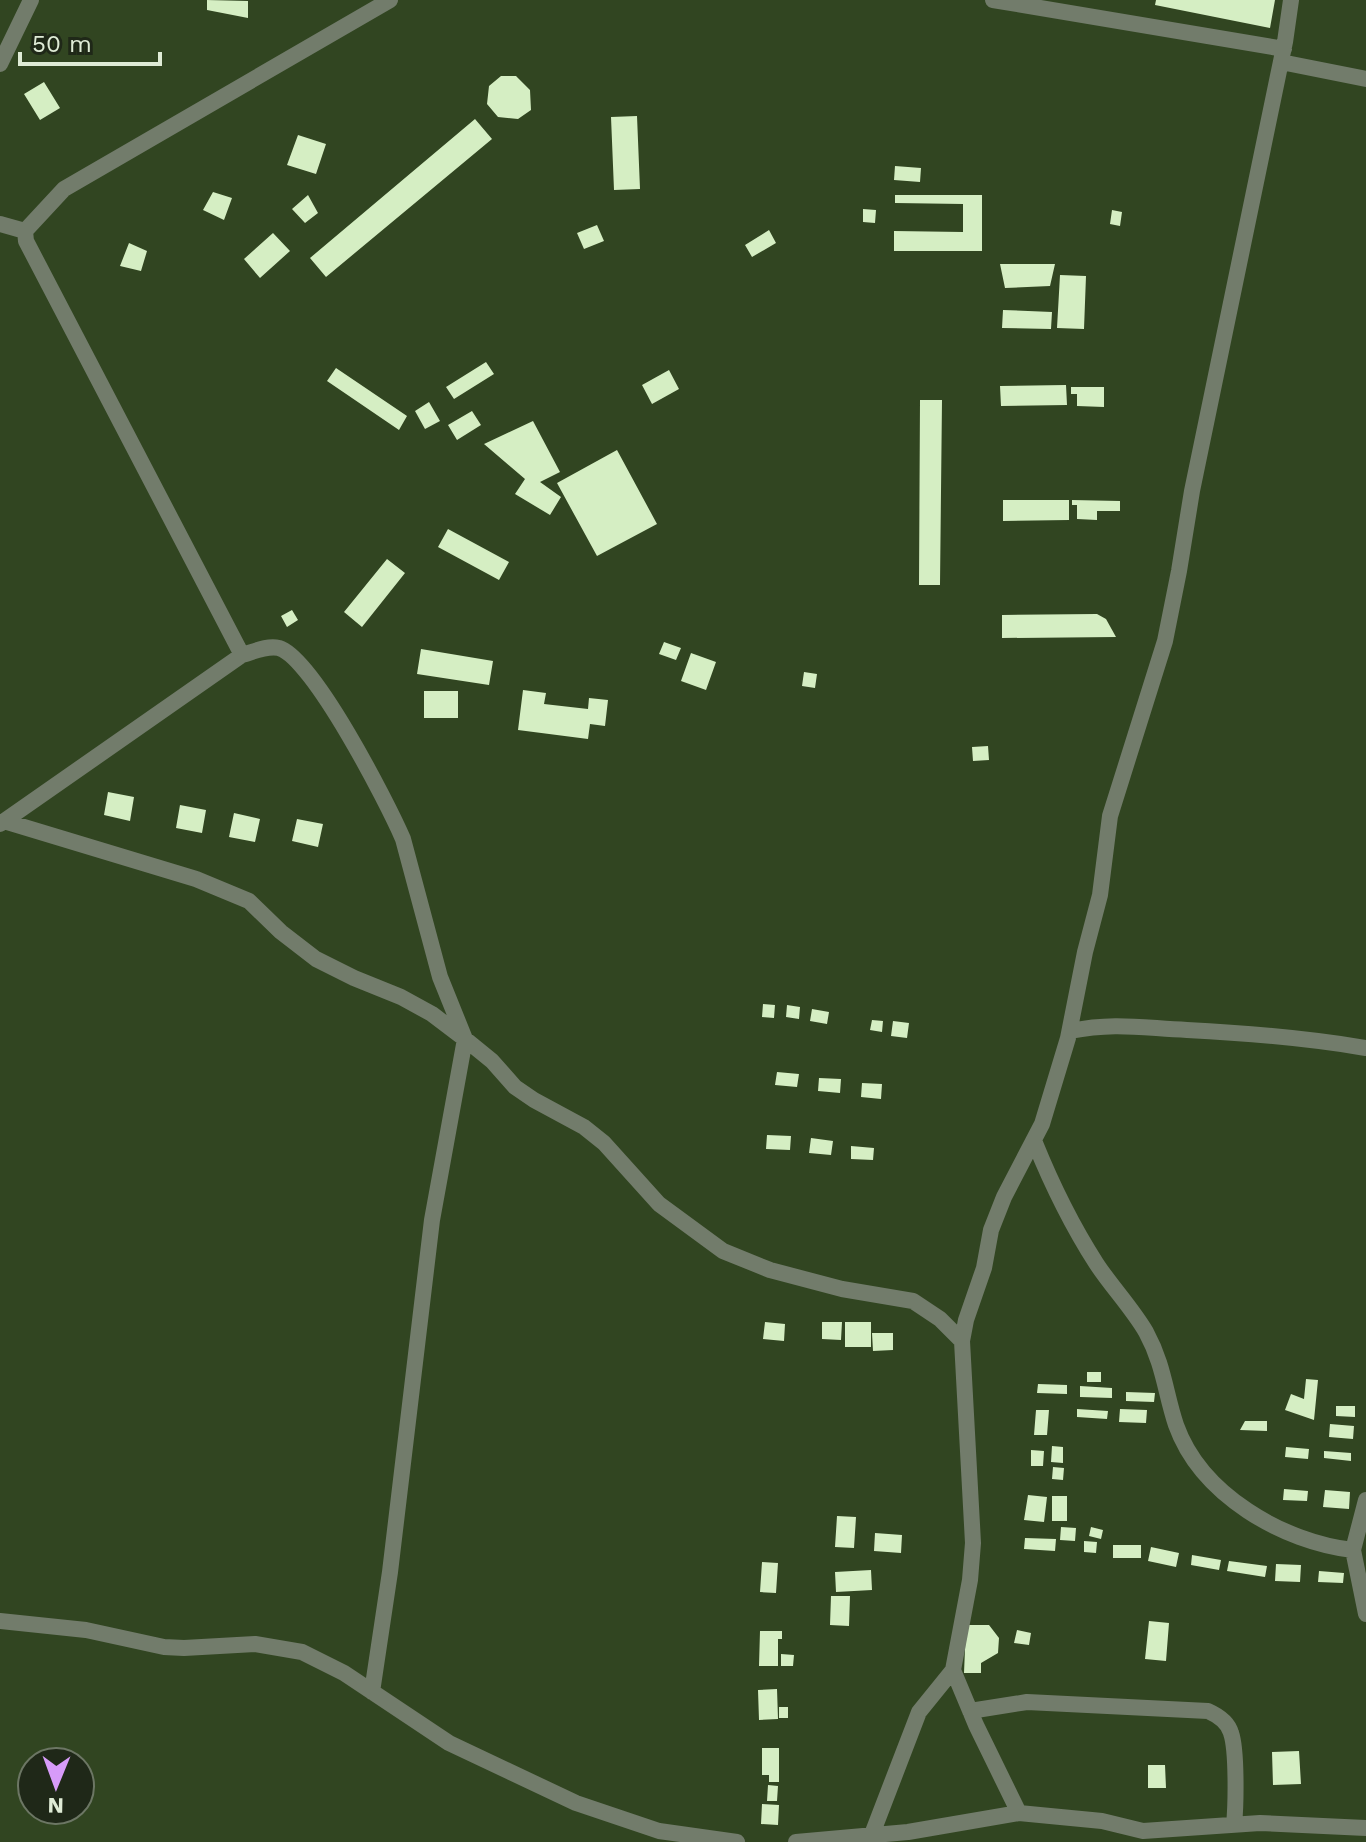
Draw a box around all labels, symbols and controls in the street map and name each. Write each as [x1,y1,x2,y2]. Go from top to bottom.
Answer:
scale bar [20,16,160,66]
text: 50 m [32,30,92,58]
north arrow [16,1746,96,1826]
text: N [47,1793,64,1818]

